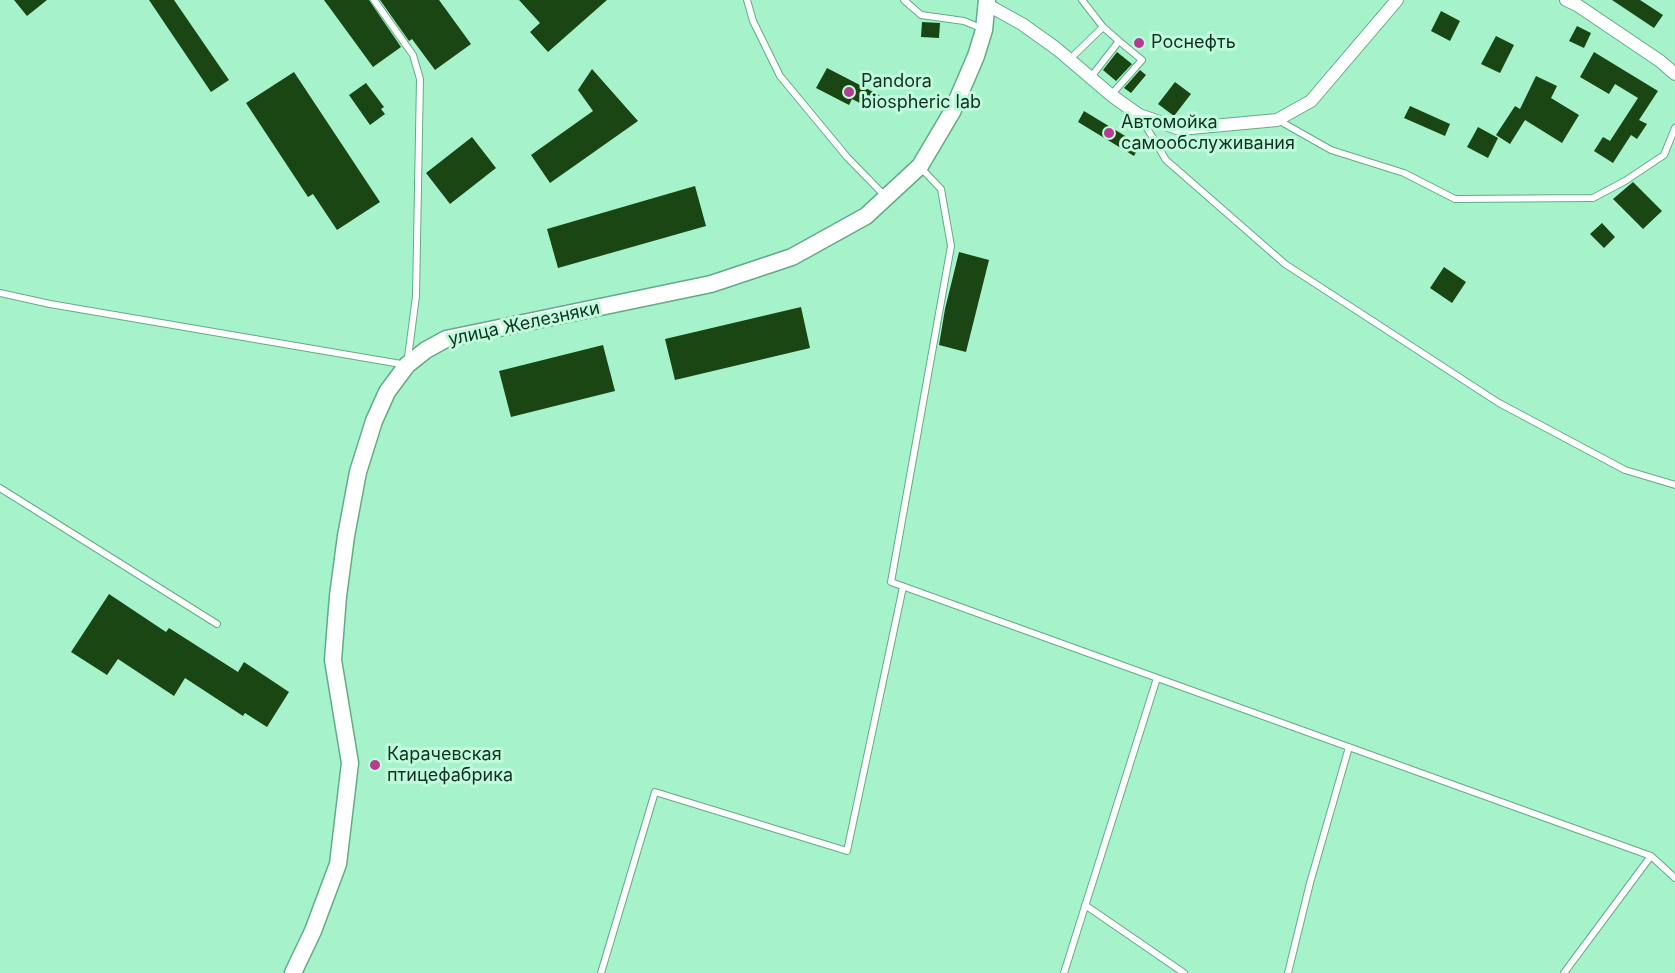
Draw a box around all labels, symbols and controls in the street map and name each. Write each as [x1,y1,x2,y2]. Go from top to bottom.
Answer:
place label: Роснефть [1151,32,1236,54]
marker: Роснефть [1132,36,1146,50]
place label: Pandora biospheric lab [861,71,981,113]
marker: Pandora biospheric lab [842,85,856,99]
place label: Автомойка самообслуживания [1121,112,1295,154]
marker: Автомойка самообслуживания [1102,126,1116,140]
street label: улица Железняки [446,297,602,351]
place label: Карачевская птицефабрика [387,744,513,786]
marker: Карачевская птицефабрика [368,758,382,772]

